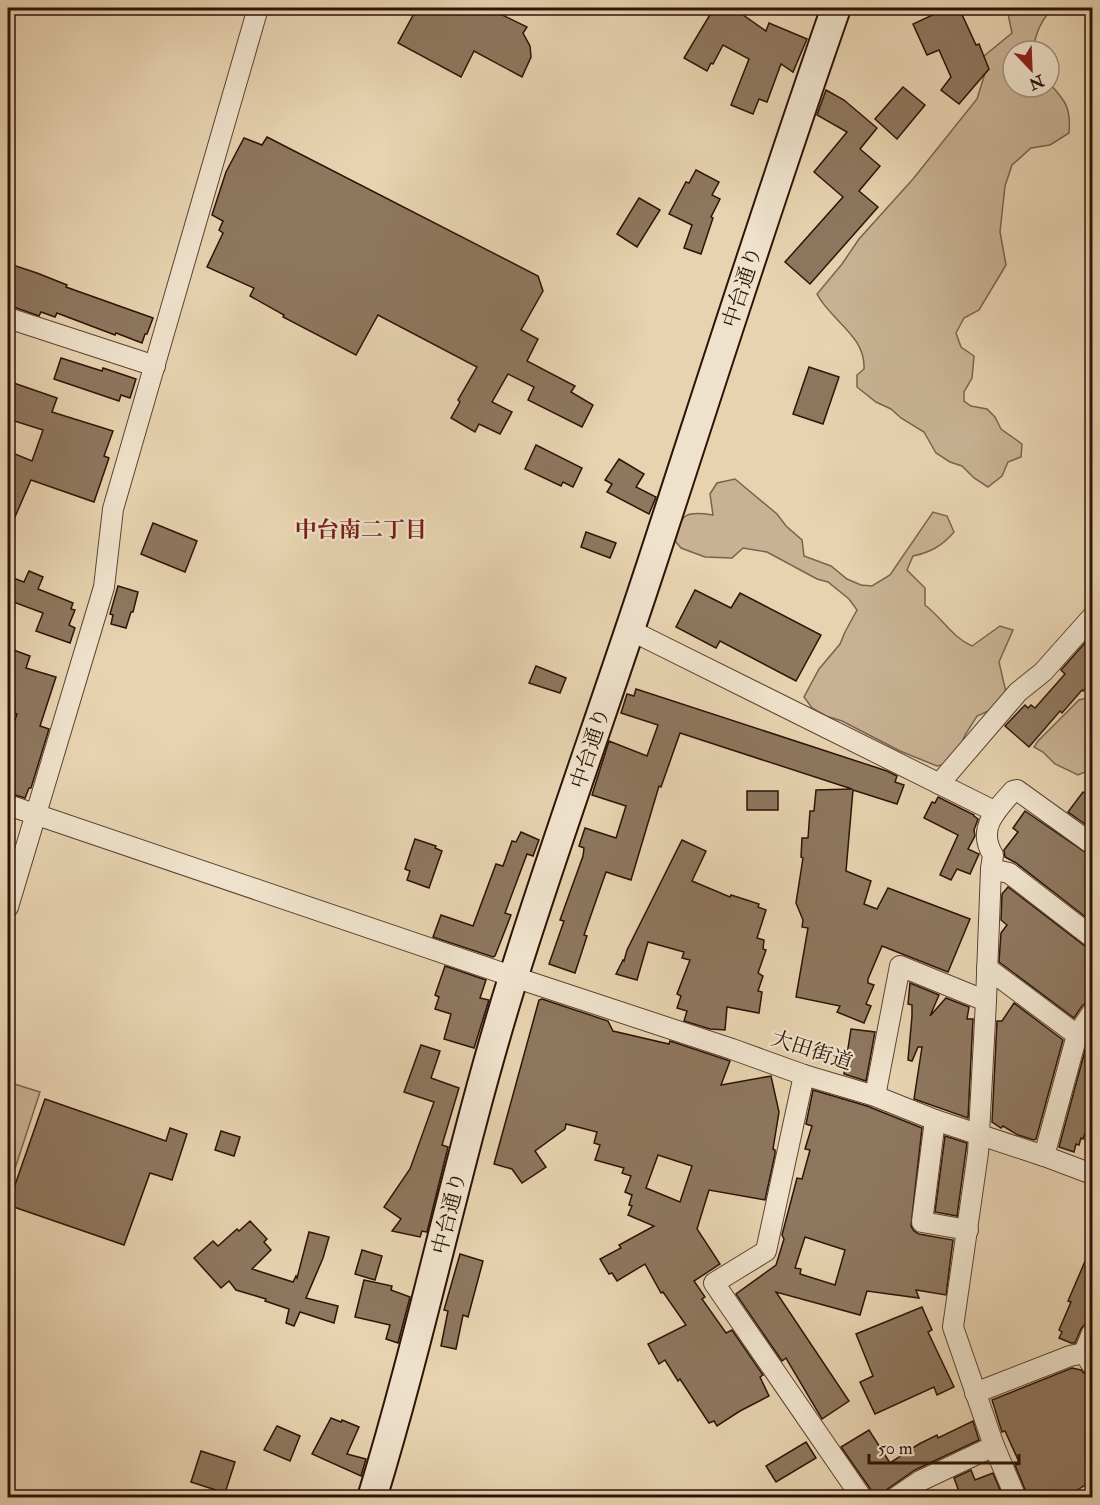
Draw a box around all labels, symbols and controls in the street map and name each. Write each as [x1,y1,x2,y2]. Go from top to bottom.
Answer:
north arrow [1001,39,1061,99]
text: N [1025,69,1048,94]
street label: 中台通り [717,243,768,331]
district label: 中台南二丁目 [295,516,427,544]
street label: 中台通り [565,704,616,792]
street label: 大田街道 [768,1025,856,1076]
street label: 中台通り [426,1169,473,1257]
scale bar [869,1427,1019,1465]
text: 50 m [878,1437,913,1460]

